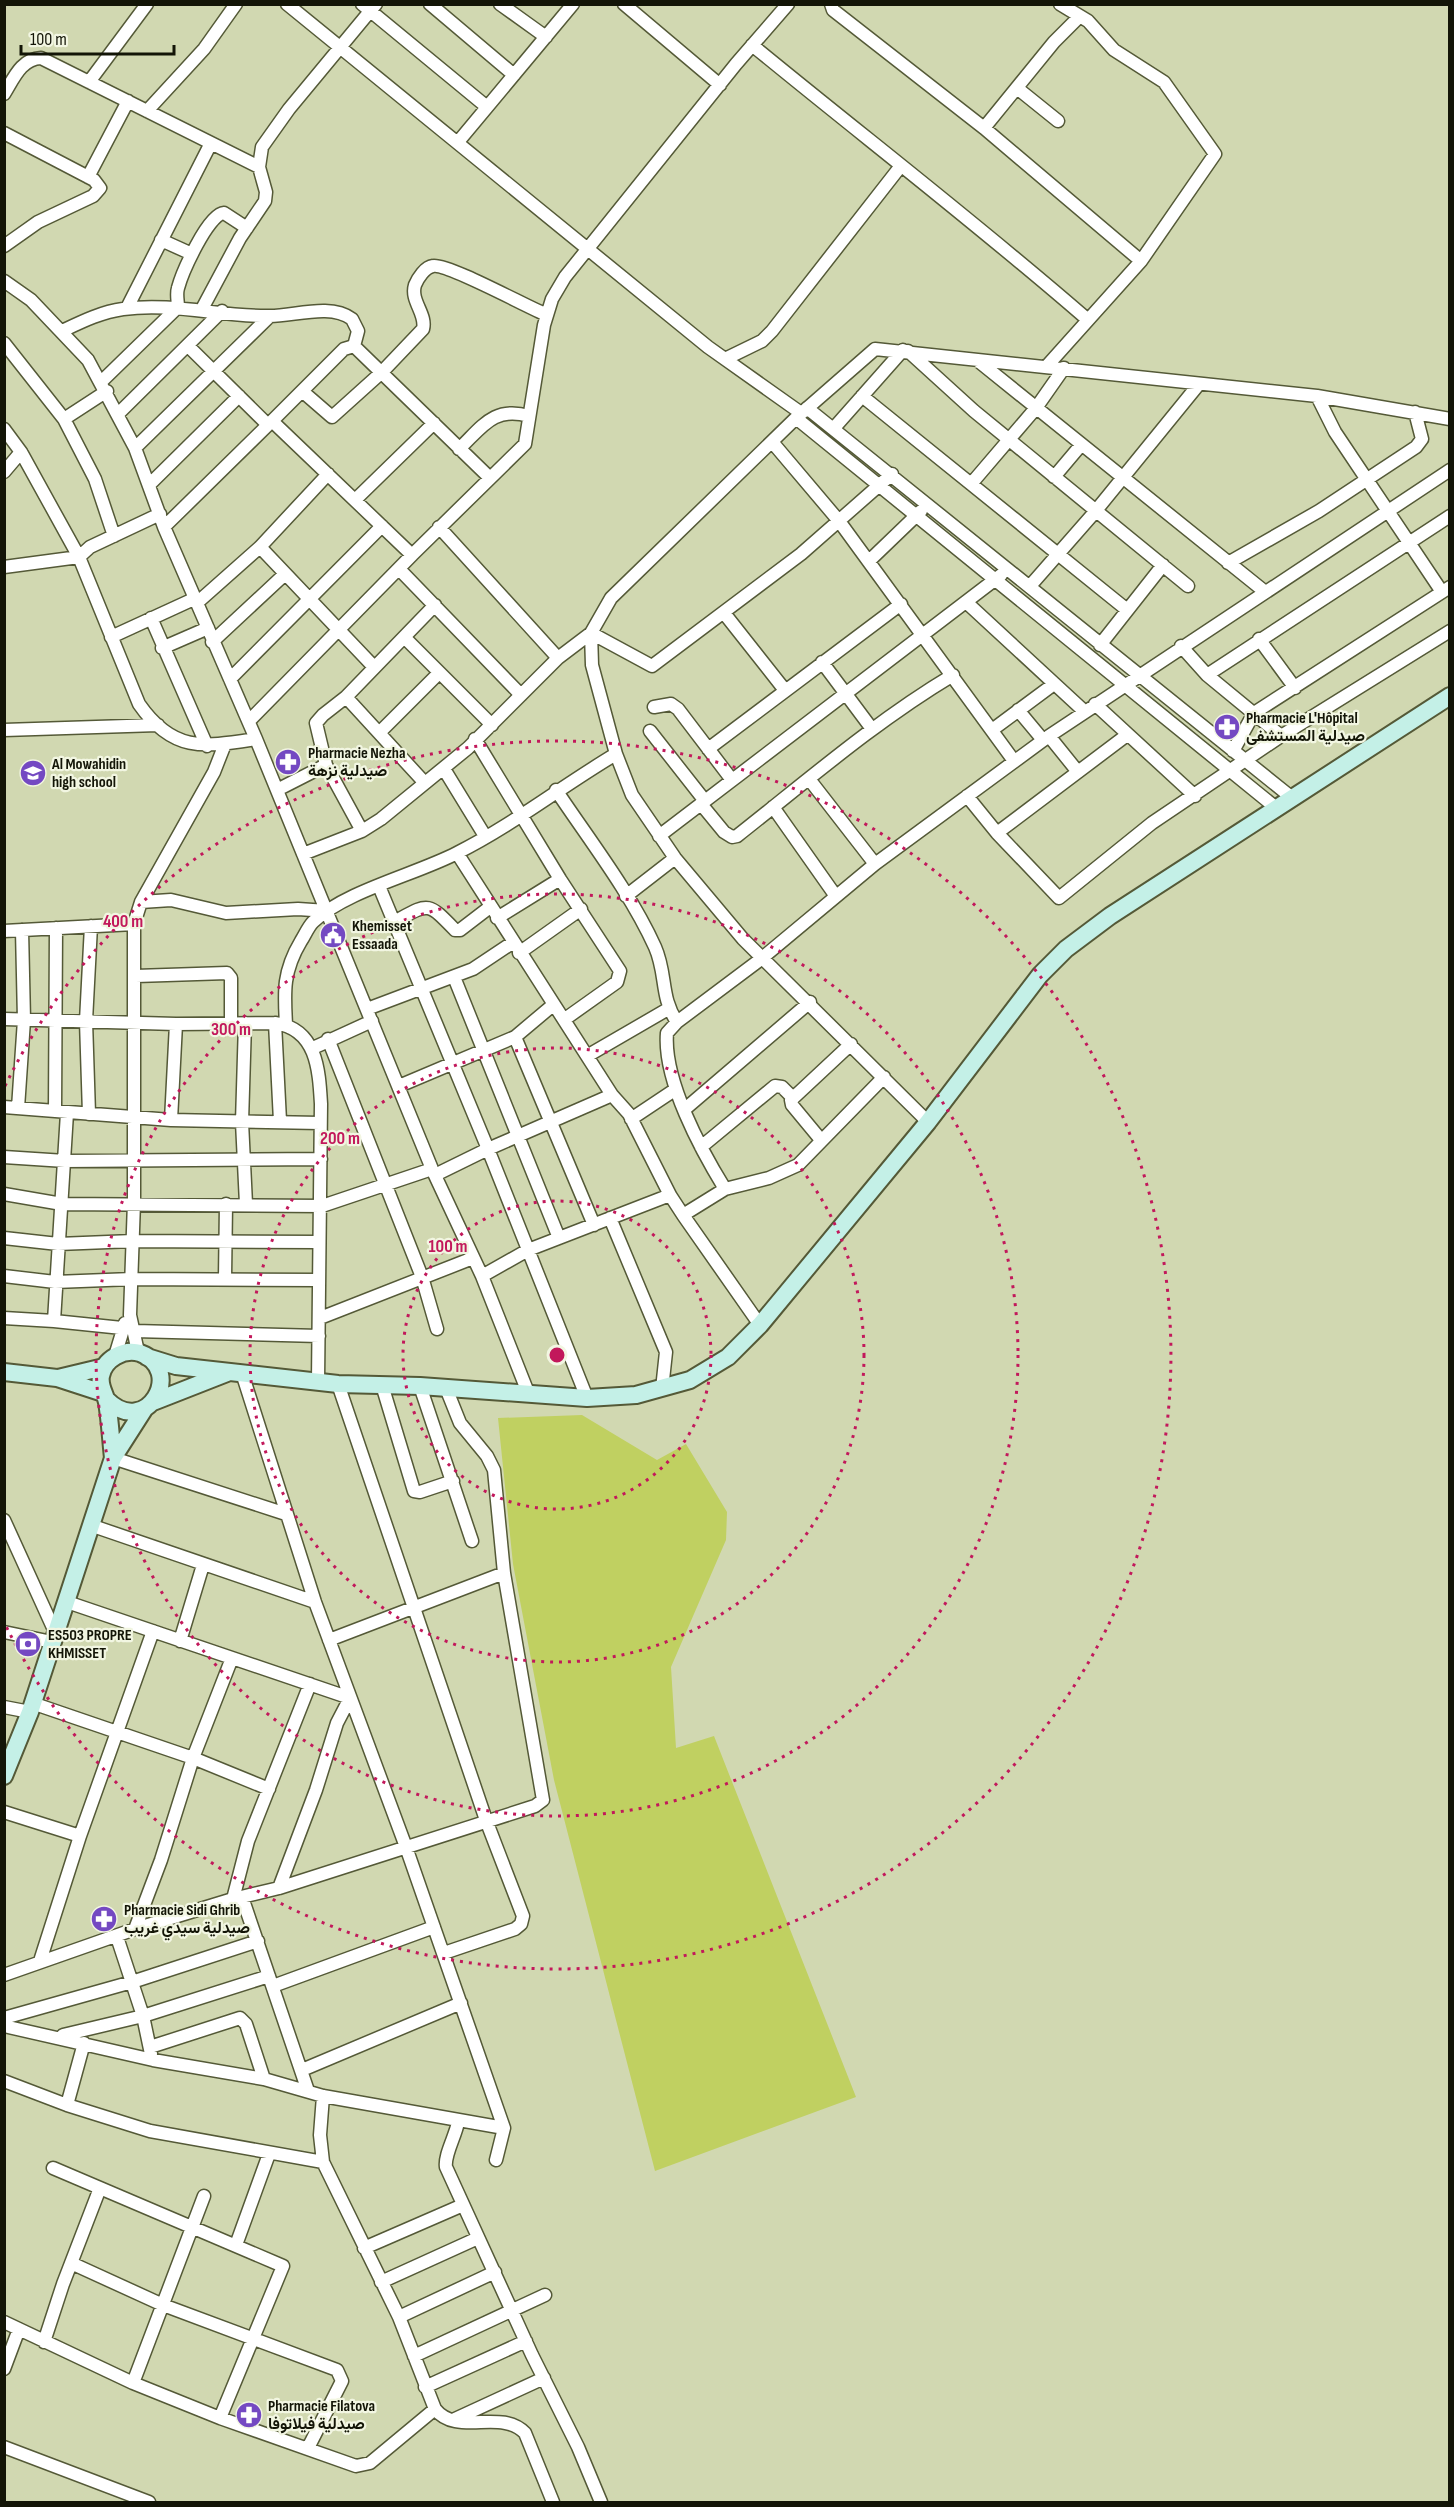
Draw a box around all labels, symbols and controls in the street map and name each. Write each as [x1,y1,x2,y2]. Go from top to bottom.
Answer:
scale bar [21,18,174,56]
text: 100 m [30,29,67,50]
place label: Pharmacie L'Hôpital صيدلية المستشفى [1246,709,1365,746]
pharmacy icon: Pharmacie L'Hôpital صيدلية المستشفى [1212,712,1242,742]
place label: Pharmacie Nezha صيدلية نزهة [308,744,406,781]
pharmacy icon: Pharmacie Nezha صيدلية نزهة [273,747,303,777]
place label: Al Mowahidin high school [51,755,126,792]
school or university icon: Al Mowahidin high school [18,758,48,788]
text: 400 m [103,911,143,932]
place label: Khemisset Essaada [352,917,412,954]
public building icon: Khemisset Essaada [318,920,348,950]
text: 300 m [211,1019,251,1040]
text: 200 m [320,1128,360,1149]
text: 100 m [429,1236,468,1257]
centre of rings [547,1345,567,1365]
place label: ES503 PROPRE KHMISSET [48,1626,132,1663]
bank icon: ES503 PROPRE KHMISSET [13,1629,43,1659]
place label: Pharmacie Sidi Ghrib صيدلية سيدي غريب [124,1901,250,1941]
pharmacy icon: Pharmacie Sidi Ghrib صيدلية سيدي غريب [89,1904,119,1934]
place label: Pharmacie Filatova صيدلية فيلاتوفا [268,2397,375,2434]
pharmacy icon: Pharmacie Filatova صيدلية فيلاتوفا [234,2400,264,2430]

